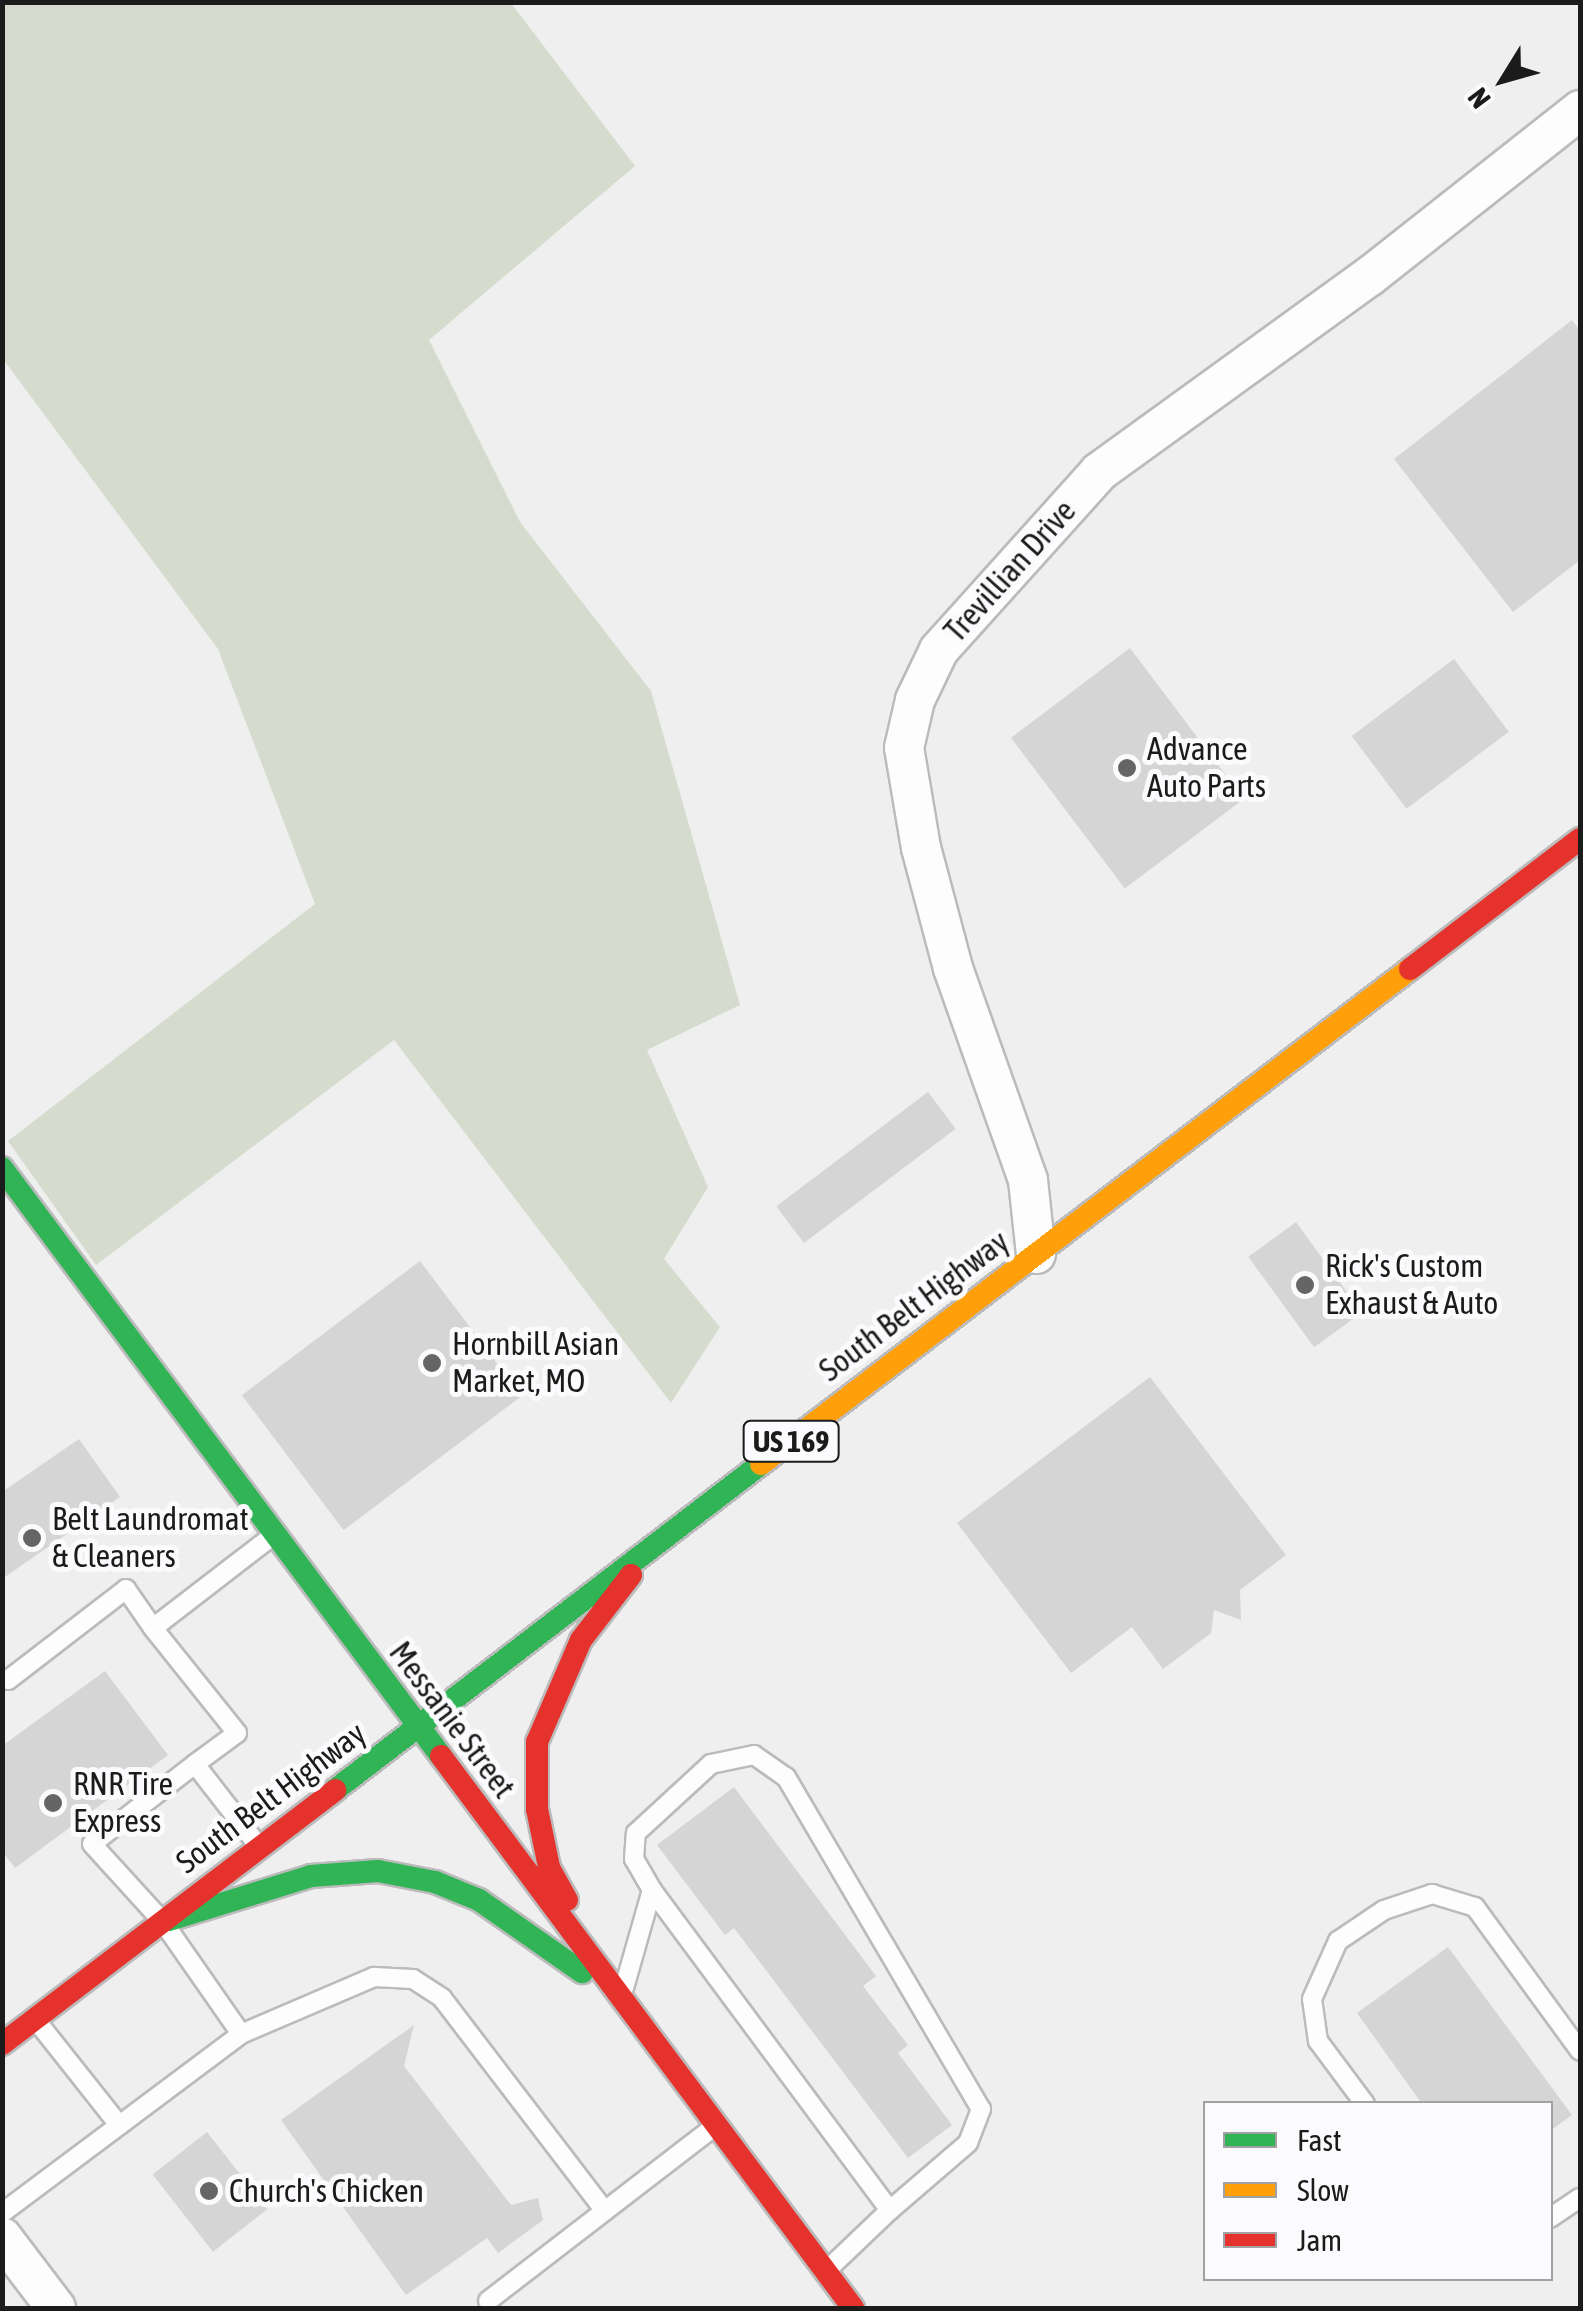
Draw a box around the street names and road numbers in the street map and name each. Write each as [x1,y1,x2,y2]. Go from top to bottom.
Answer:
street label: Trevillian Drive [936,492,1084,650]
street label: South Belt Highway [812,1222,1016,1390]
road number: US 169 [741,1416,841,1466]
street label: Messanie Street [381,1634,523,1806]
street label: South Belt Highway [169,1714,373,1882]

